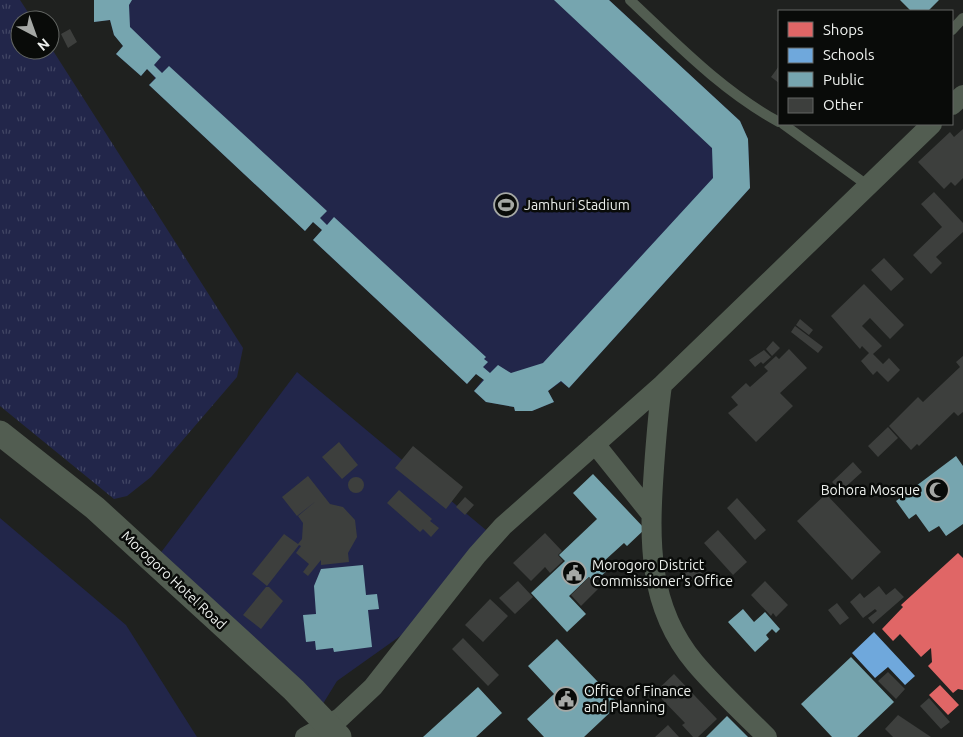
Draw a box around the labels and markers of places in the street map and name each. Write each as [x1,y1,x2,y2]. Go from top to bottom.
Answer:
sports icon: Jamhuri Stadium [493,192,519,218]
place label: Jamhuri Stadium [524,197,630,213]
mosque icon: Bohora Mosque [924,477,950,503]
place label: Bohora Mosque [821,482,920,498]
place label: Morogoro District Commissioner's Office [592,557,733,589]
public building icon: Morogoro District Commissioner's Office [561,560,587,586]
place label: Office of Finance and Planning [584,683,691,715]
public building icon: Office of Finance and Planning [553,686,579,712]

